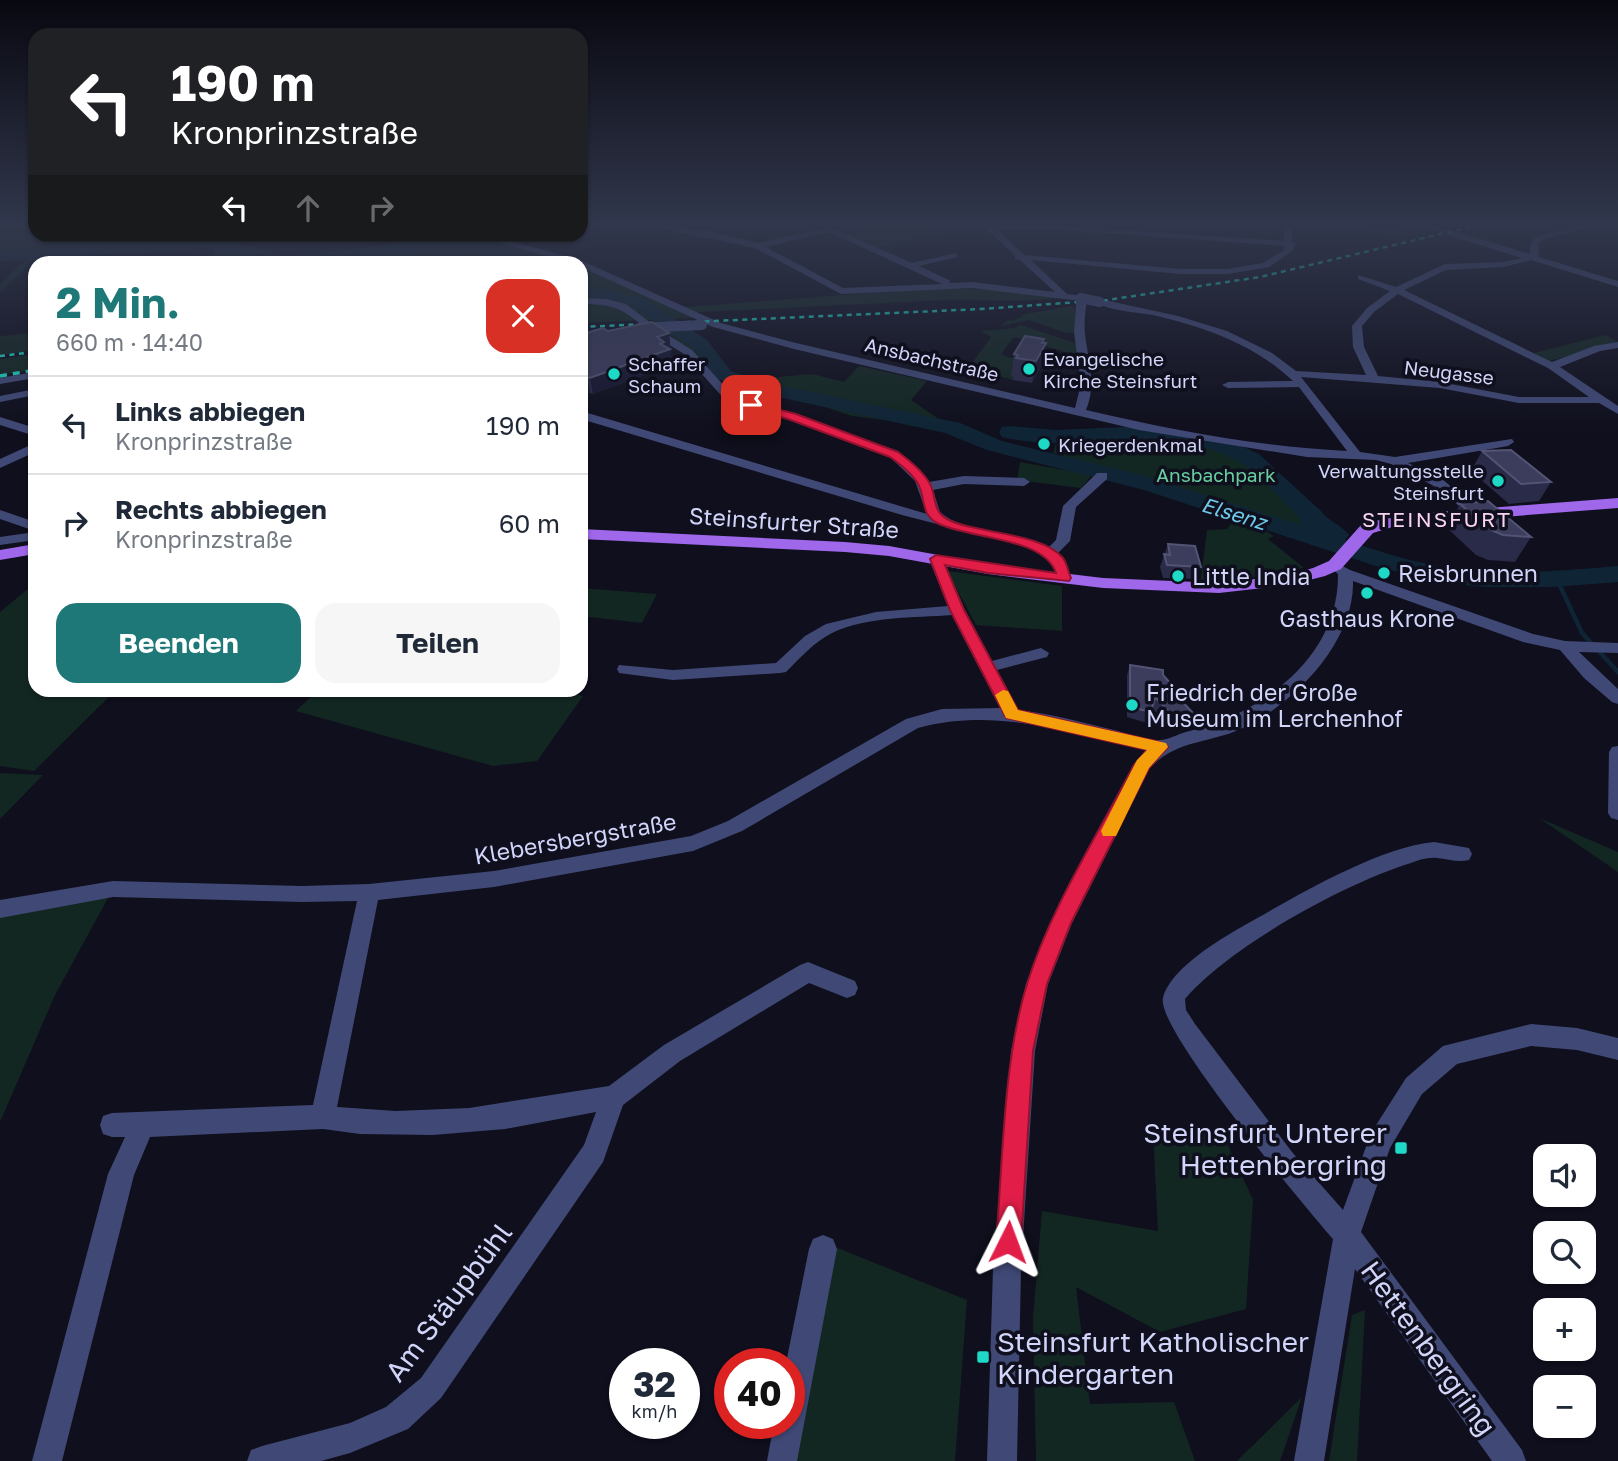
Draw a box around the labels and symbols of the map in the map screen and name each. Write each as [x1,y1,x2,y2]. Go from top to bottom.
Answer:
street label: Ansbachstraße [863,332,1001,386]
place label: Evangelische Kirche Steinsfurt [1043,347,1197,392]
place label: Schaffer Schaum [628,352,706,397]
street label: Neugasse [1403,355,1495,389]
marker: Evangelische Kirche Steinsfurt [1021,361,1037,377]
marker: Schaffer Schaum [606,366,622,382]
pin [721,375,781,435]
place label: Kriegerdenkmal [1058,433,1203,456]
marker: Kriegerdenkmal [1036,436,1052,452]
place label: Verwaltungsstelle Steinsfurt [1318,459,1484,504]
park label: Ansbachpark [1156,463,1276,486]
marker: Verwaltungsstelle Steinsfurt [1490,473,1506,489]
water label: Elsenz [1198,491,1272,536]
street label: Steinsfurter Straße [688,501,900,543]
district label: STEINSFURT [1362,506,1512,532]
place label: Reisbrunnen [1398,559,1538,587]
place label: Little India [1192,562,1310,590]
marker: Reisbrunnen [1376,565,1392,581]
marker: Little India [1170,568,1186,584]
marker: Gasthaus Krone [1359,585,1375,601]
place label: Gasthaus Krone [1279,604,1455,632]
place label: Friedrich der Große Museum im Lerchenhof [1146,678,1403,732]
marker: Friedrich der Große Museum im Lerchenhof [1124,697,1140,713]
street label: Klebersbergstraße [472,806,678,870]
place label: Steinsfurt Unterer Hettenbergring [1143,1116,1387,1181]
marker: Steinsfurt Unterer Hettenbergring [1393,1140,1409,1156]
position arrow [971,1205,1045,1279]
street label: Am Stäupbühl [378,1216,518,1388]
street label: Hettenbergring [1355,1254,1503,1442]
place label: Steinsfurt Katholischer Kindergarten [997,1325,1309,1390]
speed limit sign: 40 [714,1348,805,1439]
marker: Steinsfurt Katholischer Kindergarten [975,1349,991,1365]

